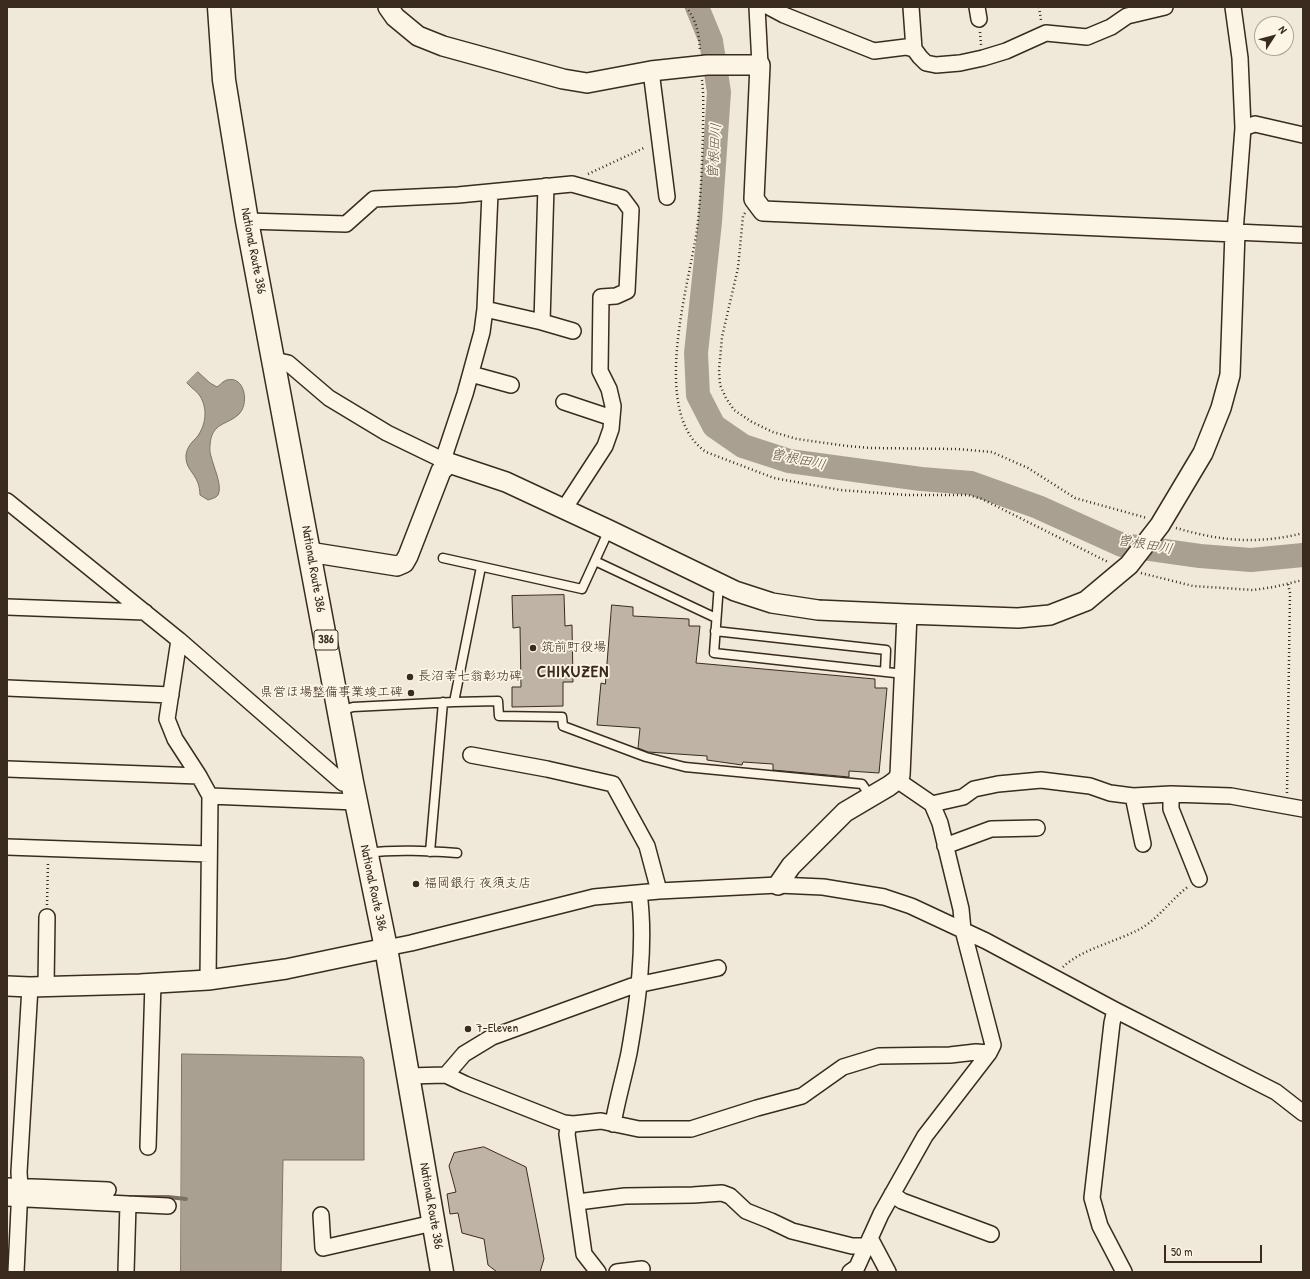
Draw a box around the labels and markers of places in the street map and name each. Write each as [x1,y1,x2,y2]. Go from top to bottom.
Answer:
place label: 筑前町役場 [541,640,606,656]
marker: 筑前町役場 [528,643,538,653]
place label: 長沼幸七翁彰功碑 [418,669,522,685]
marker: 長沼幸七翁彰功碑 [405,672,415,682]
place label: 県営ほ場整備事業竣工碑 [260,685,403,701]
marker: 県営ほ場整備事業竣工碑 [406,688,416,698]
place label: 福岡銀行 夜須支店 [424,876,531,892]
marker: 福岡銀行 夜須支店 [411,879,421,889]
place label: 7-Eleven [476,1021,518,1037]
marker: 7-Eleven [463,1024,473,1034]

